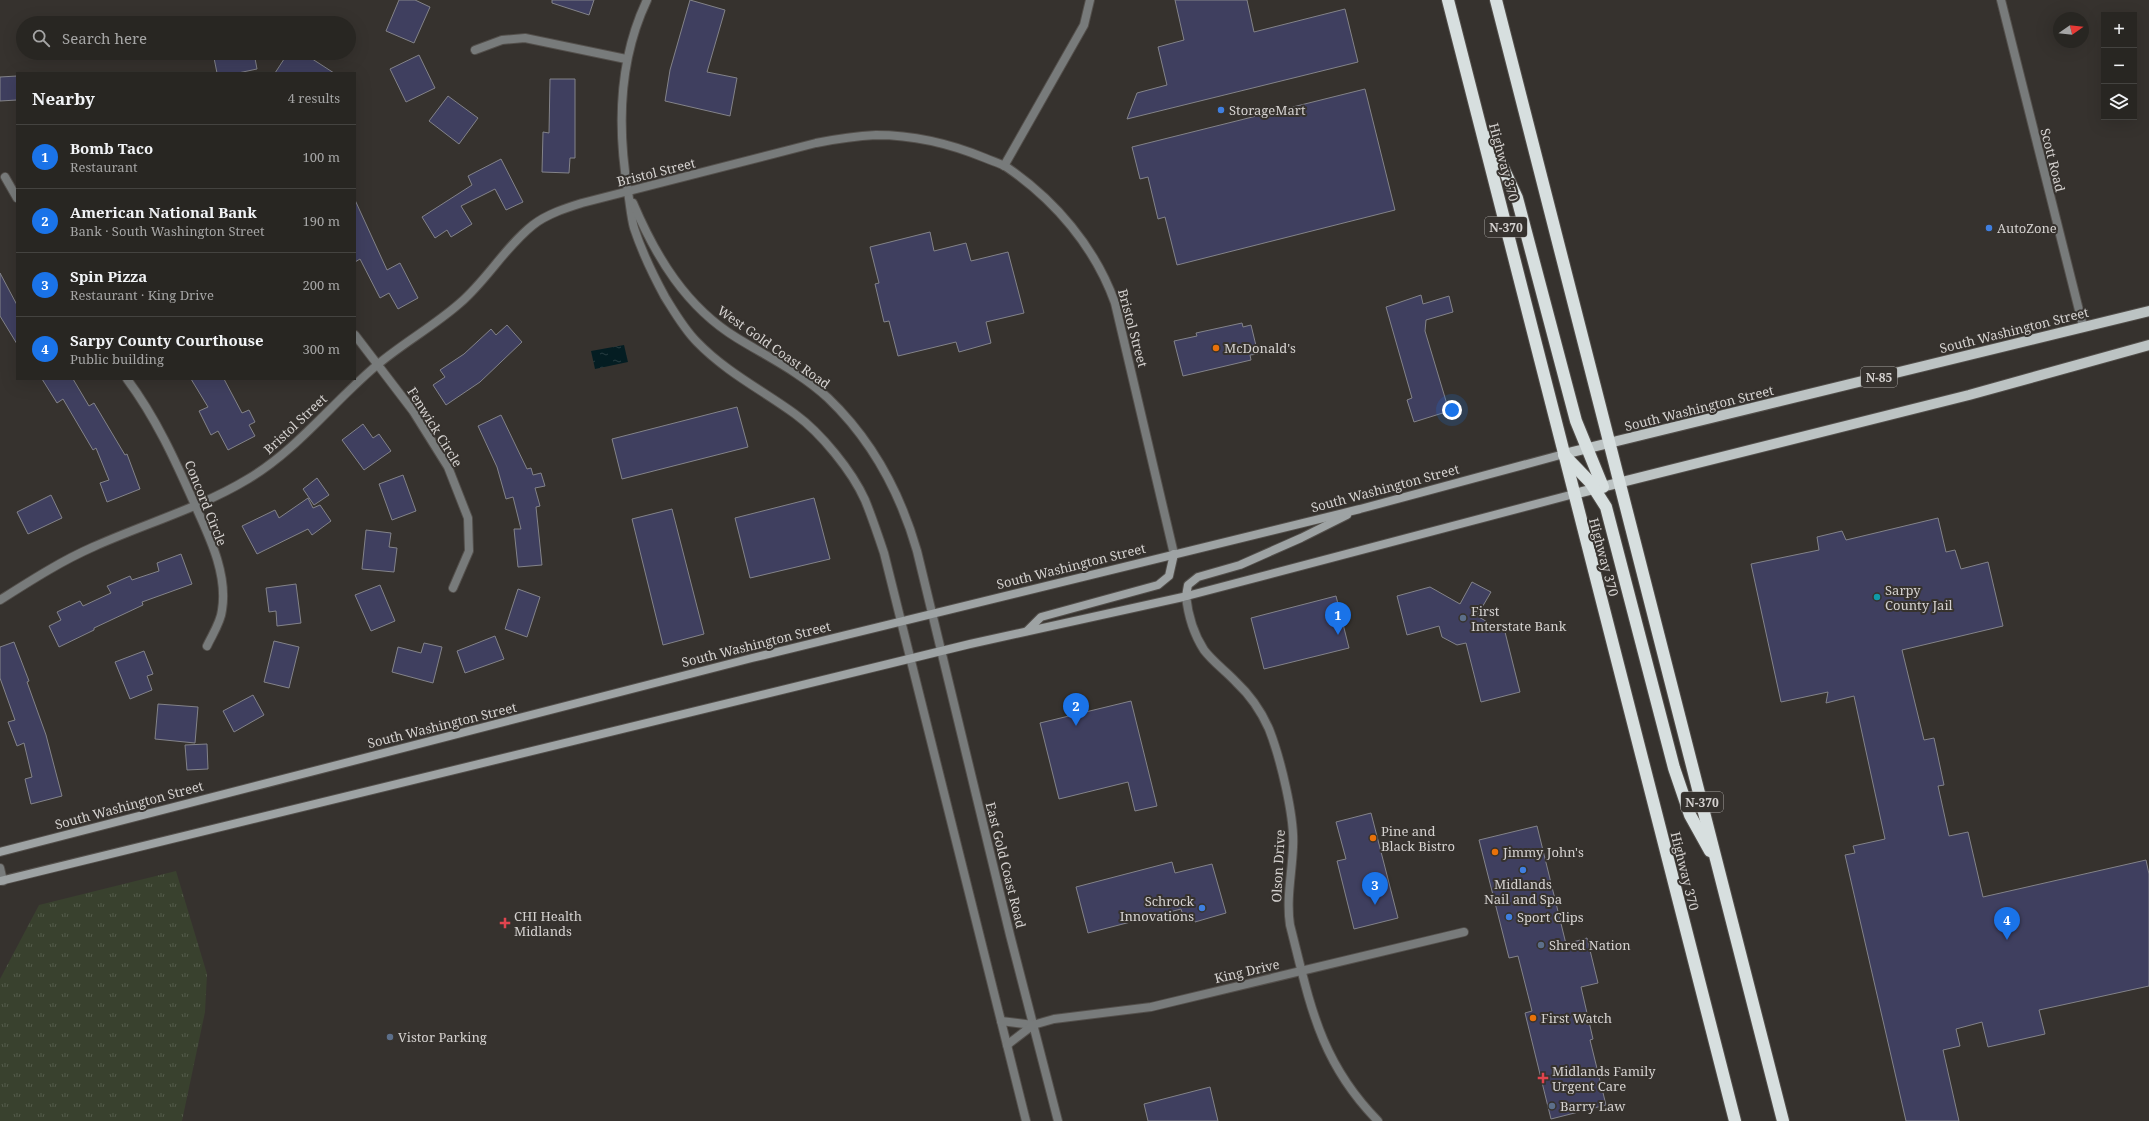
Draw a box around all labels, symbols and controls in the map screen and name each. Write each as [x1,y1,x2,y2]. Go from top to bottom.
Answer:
north arrow [2053,12,2089,48]
map controls [2101,12,2137,120]
button: + [2101,12,2137,48]
search box [16,16,356,60]
icon: search [30,27,52,49]
text: Search here [62,28,147,48]
button: − [2101,48,2137,84]
button: layers [2101,84,2137,120]
text: Nearby [32,87,95,110]
text: 4 results [288,89,340,107]
place label: StorageMart [1229,101,1306,119]
marker: StorageMart [1216,105,1226,115]
street label: Highway 370 [1485,121,1523,203]
street label: Scott Road [2036,126,2070,194]
text: Bomb Taco [70,138,153,158]
text: 1 [41,148,49,166]
text: 100 m [303,148,340,166]
street label: Bristol Street [615,153,698,190]
text: Restaurant [70,158,138,176]
text: American National Bank [70,202,257,222]
text: 2 [41,212,49,230]
text: 190 m [303,212,340,230]
road number: N-370 [1485,217,1527,237]
place label: AutoZone [1997,219,2057,237]
text: Bank · South Washington Street [70,222,265,240]
marker: AutoZone [1984,223,1994,233]
text: Spin Pizza [70,266,147,286]
text: 3 [41,276,49,294]
text: 200 m [303,276,340,294]
text: Restaurant · King Drive [70,286,214,304]
street label: Bristol Street [1114,287,1152,370]
street label: West Gold Coast Road [714,301,834,393]
street label: South Washington Street [1938,303,2091,357]
text: Sarpy County Courthouse [70,330,264,350]
place label: McDonald's [1224,339,1296,357]
text: 4 [41,340,49,358]
text: 300 m [303,340,340,358]
marker: McDonald's [1211,343,1221,353]
text: Public building [70,350,164,368]
road number: N-85 [1861,367,1897,387]
street label: South Washington Street [1623,381,1776,435]
street label: Fenwick Circle [403,384,467,470]
street label: Bristol Street [259,390,331,458]
your location [1442,400,1462,420]
street label: Concord Circle [181,457,231,549]
street label: South Washington Street [1309,459,1462,516]
street label: Highway 370 [1585,516,1623,598]
street label: South Washington Street [995,539,1148,593]
place label: Sarpy County Jail [1885,581,1953,614]
marker: Sarpy County Jail [1872,592,1882,602]
pin: 1 [1325,602,1351,635]
place label: First Interstate Bank [1471,602,1567,635]
marker: First Interstate Bank [1458,613,1468,623]
street label: South Washington Street [680,617,833,671]
pin: 2 [1063,693,1089,726]
street label: South Washington Street [366,698,519,752]
street label: South Washington Street [53,776,206,833]
road number: N-370 [1681,792,1723,812]
street label: East Gold Coast Road [982,800,1030,930]
place label: Pine and Black Bistro [1381,822,1455,855]
street label: Olson Drive [1267,829,1289,903]
street label: Highway 370 [1667,830,1703,912]
marker: Pine and Black Bistro [1368,833,1378,843]
place label: Jimmy John's [1502,843,1584,861]
marker: Jimmy John's [1490,847,1500,857]
marker: Midlands Nail and Spa [1518,865,1528,875]
pin: 3 [1362,872,1388,905]
place label: Midlands Nail and Spa [1484,875,1562,908]
place label: Schrock Innovations [1120,892,1194,925]
marker: Schrock Innovations [1197,903,1207,913]
place label: CHI Health Midlands [514,907,582,940]
pin: 4 [1994,907,2020,940]
place label: Sport Clips [1517,908,1584,926]
marker: Sport Clips [1504,912,1514,922]
marker: CHI Health Midlands [499,917,511,929]
place label: Shred Nation [1549,936,1631,954]
marker: Shred Nation [1536,940,1546,950]
street label: King Drive [1213,955,1281,987]
place label: First Watch [1541,1009,1612,1027]
marker: First Watch [1528,1013,1538,1023]
place label: Vistor Parking [398,1028,487,1046]
marker: Vistor Parking [385,1032,395,1042]
place label: Midlands Family Urgent Care [1552,1062,1656,1095]
marker: Midlands Family Urgent Care [1537,1072,1549,1084]
place label: Barry Law [1560,1097,1626,1115]
marker: Barry Law [1547,1101,1557,1111]

